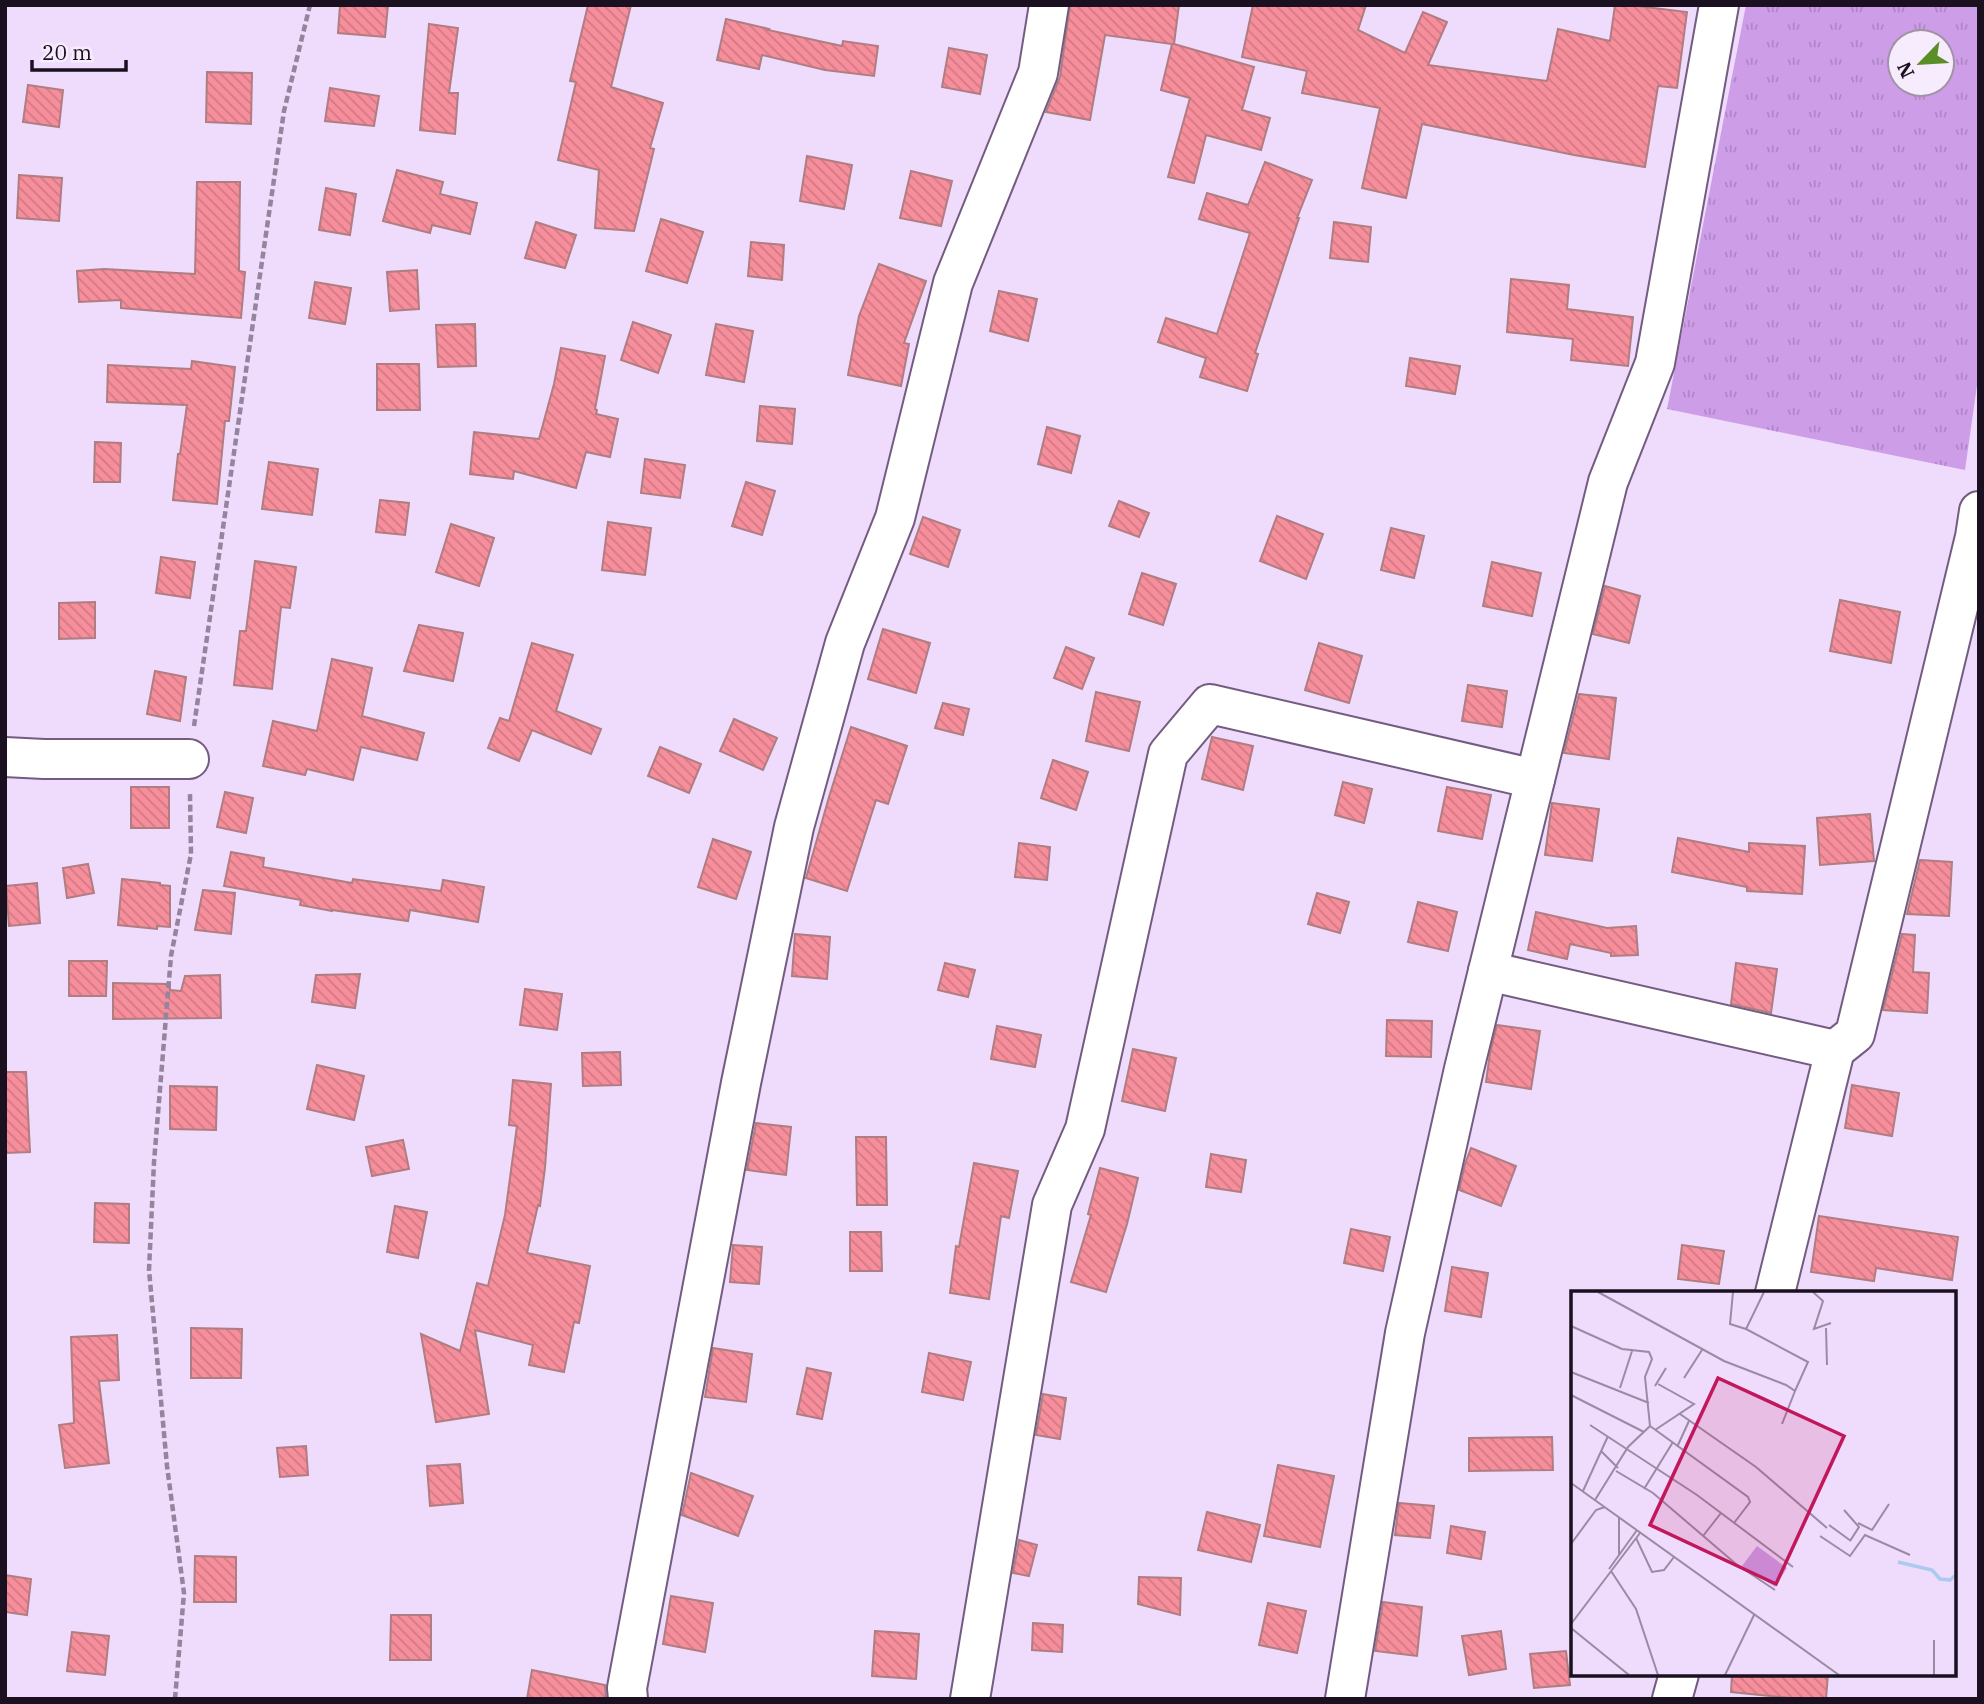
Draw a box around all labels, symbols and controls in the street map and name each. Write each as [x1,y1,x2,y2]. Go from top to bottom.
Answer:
scale bar [32,28,126,72]
north arrow [1886,28,1956,98]
text: 20 m [42,38,92,66]
text: N [1892,58,1920,82]
inset map [1571,1291,1956,1676]

